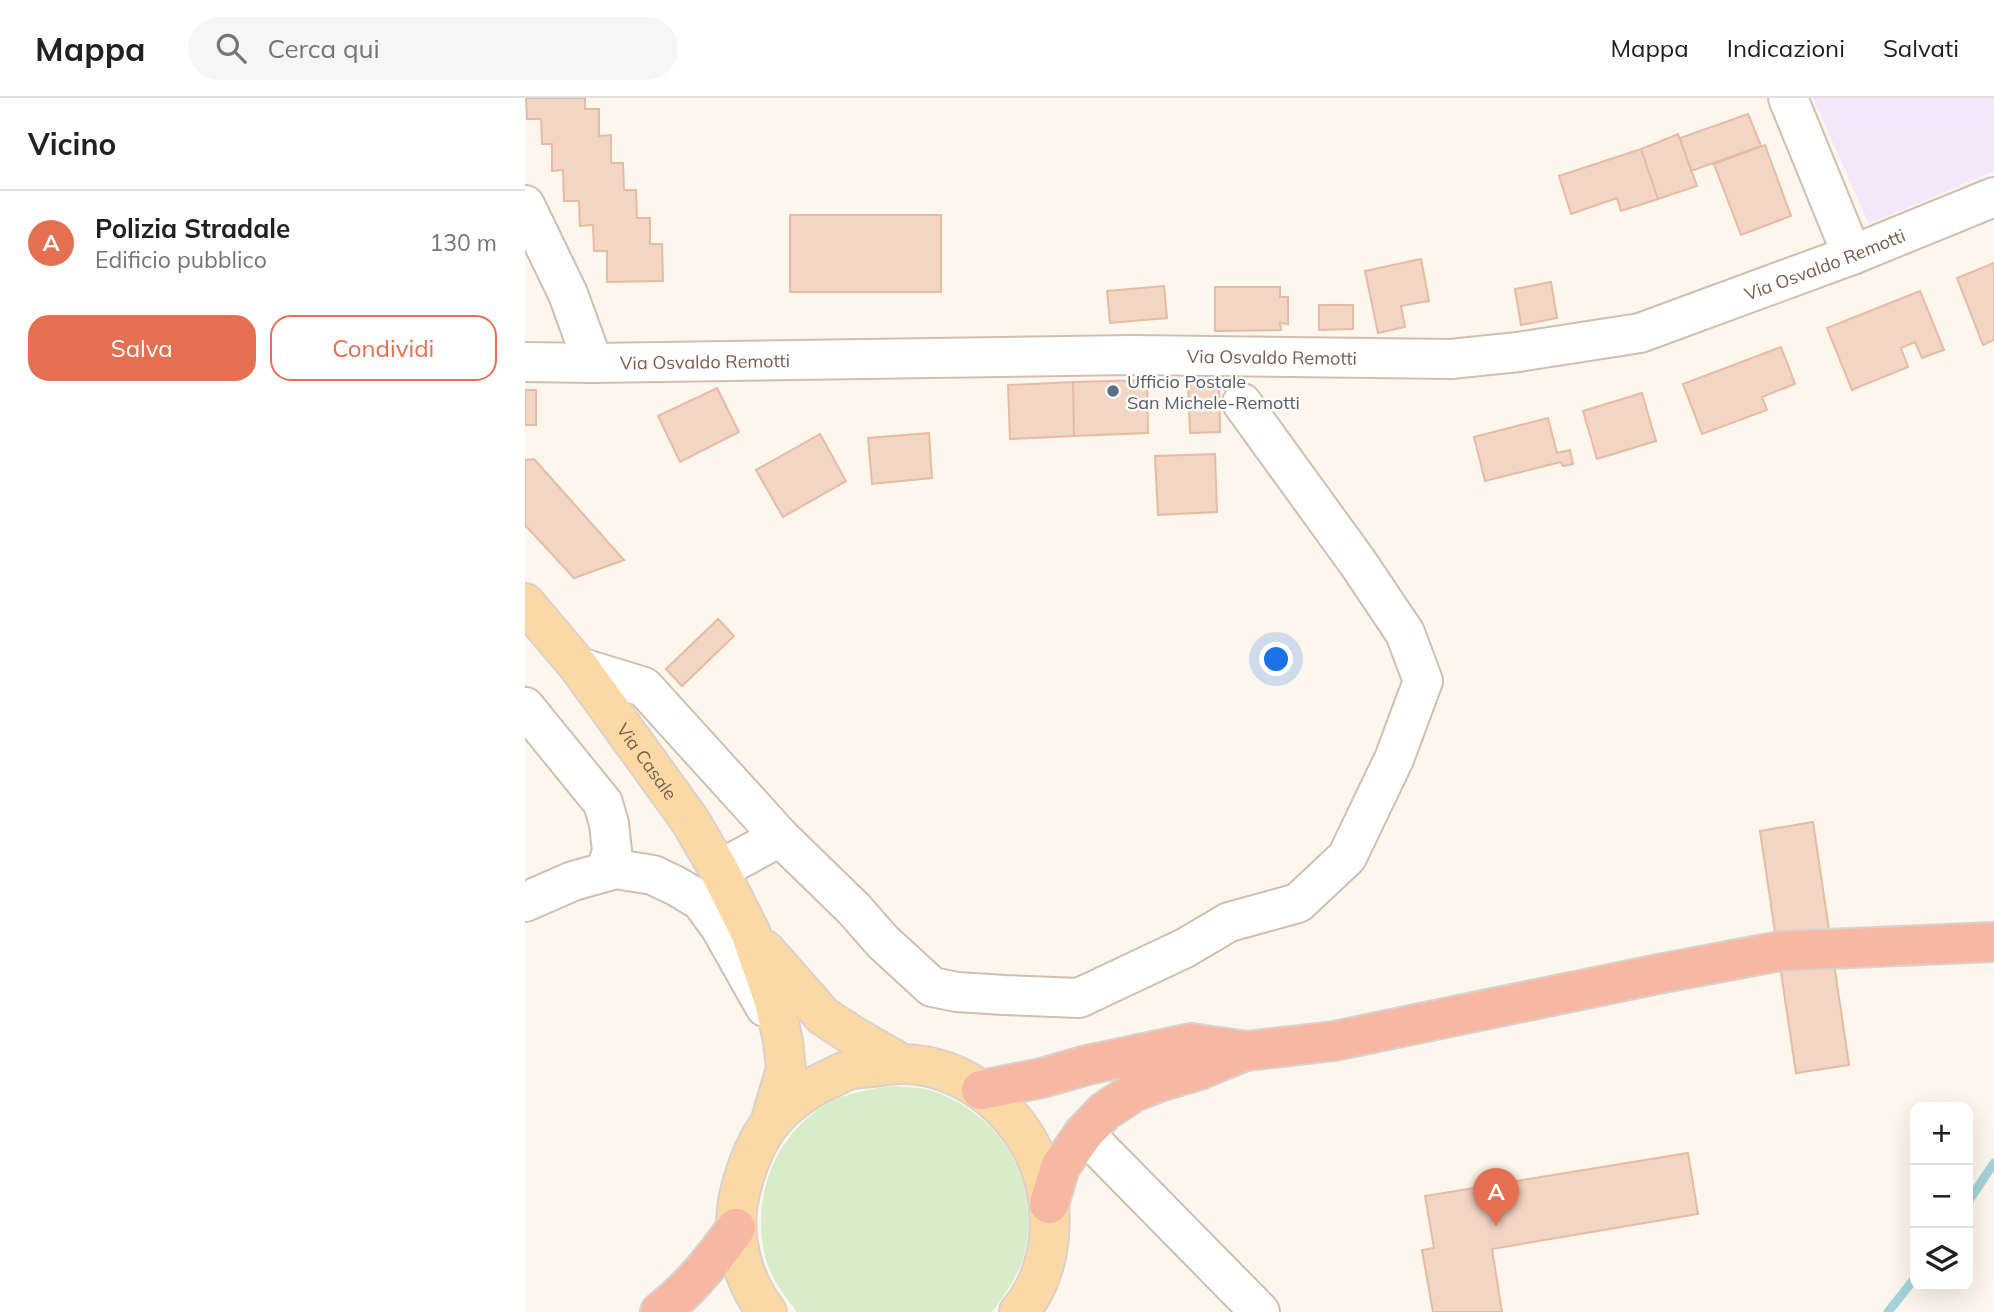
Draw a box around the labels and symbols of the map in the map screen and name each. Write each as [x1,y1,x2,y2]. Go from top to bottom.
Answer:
street label: Via Osvaldo Remotti [1741,223,1908,305]
street label: Via Osvaldo Remotti [1187,344,1357,369]
street label: Via Osvaldo Remotti [620,349,790,374]
place label: Ufficio Postale San Michele-Remotti [1127,370,1300,414]
marker: Ufficio Postale San Michele-Remotti [1105,383,1121,399]
your location [1259,642,1293,676]
street label: Via Casale [612,718,683,804]
pin: A [1473,1168,1519,1226]

